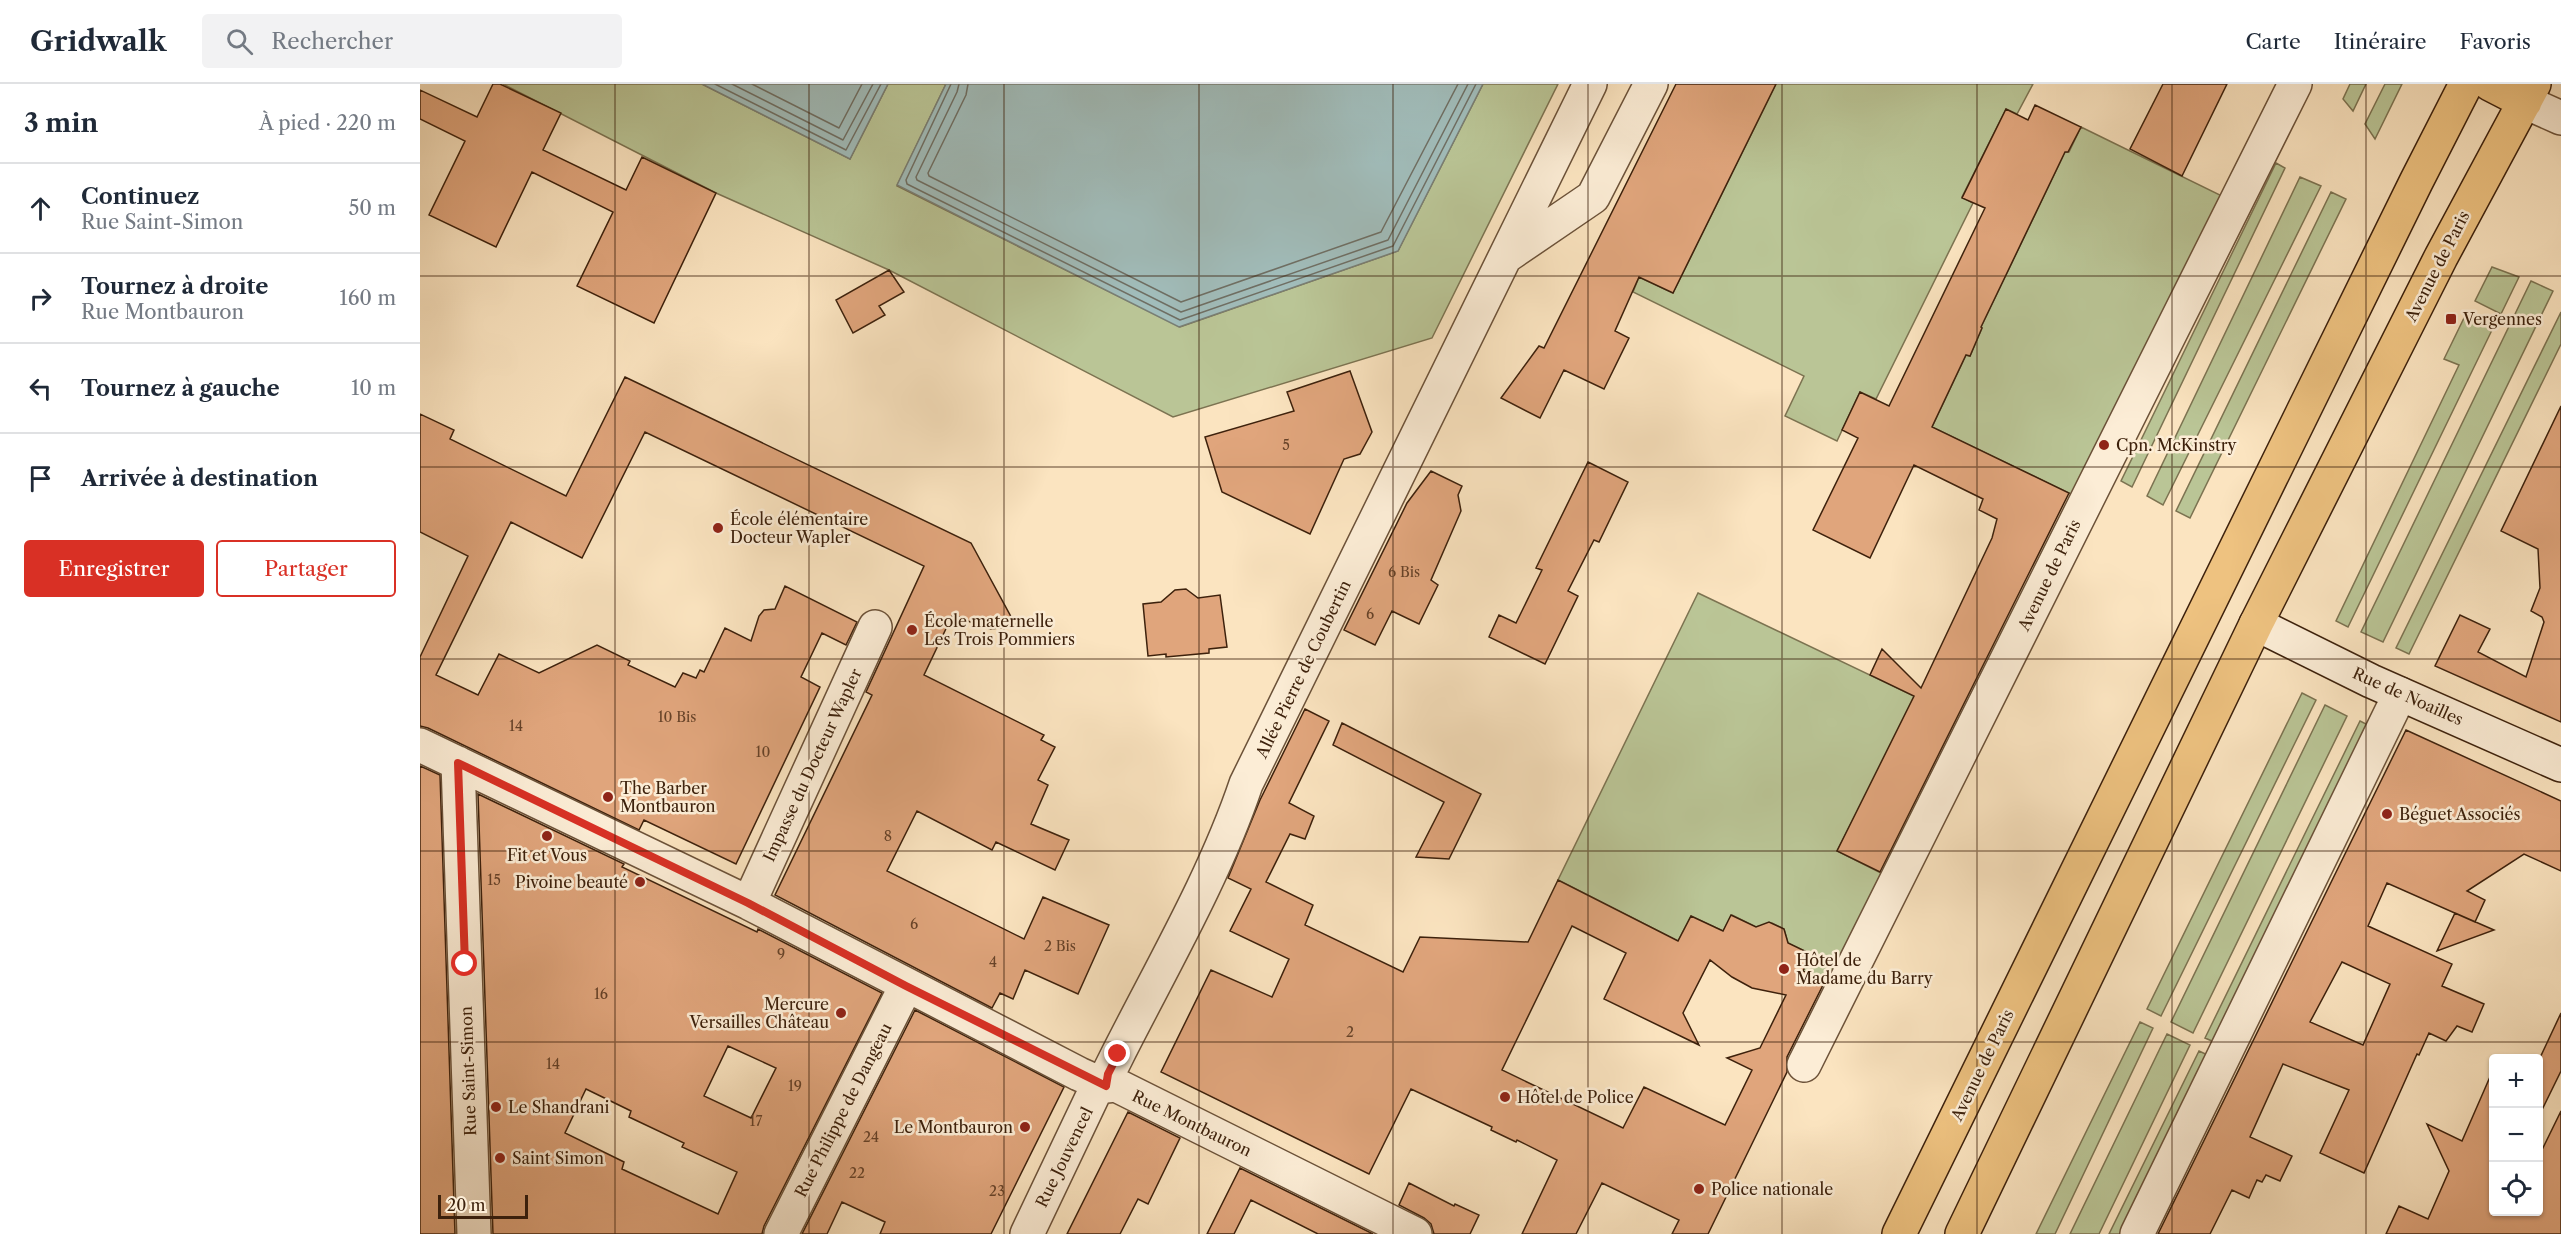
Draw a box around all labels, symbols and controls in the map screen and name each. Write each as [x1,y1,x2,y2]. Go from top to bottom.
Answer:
search box [202,14,622,68]
text: Gridwalk [30,24,166,58]
icon: search [223,25,256,58]
text: Rechercher [271,28,393,55]
text: Carte [2245,29,2301,54]
text: Itinéraire [2334,29,2427,54]
text: Favoris [2460,29,2531,54]
text: 3 min [24,107,98,139]
text: À pied · 220 m [259,111,396,135]
text: Continuez [81,183,200,210]
icon: ahead [24,192,57,225]
text: 50 m [349,196,396,220]
street label: Avenue de Paris [2400,207,2473,326]
text: Rue Saint-Simon [81,210,243,234]
text: Tournez à droite [81,273,268,300]
icon: right [24,282,57,315]
text: 160 m [339,286,396,310]
text: Rue Montbauron [81,300,244,324]
place label: Vergennes [2462,309,2542,329]
marker: Vergennes [2444,312,2458,326]
icon: left [24,372,57,405]
text: Tournez à gauche [81,375,280,402]
text: 10 m [351,376,396,400]
place label: Cpn. McKinstry [2116,435,2237,455]
house number: 5 [1282,436,1290,454]
marker: Cpn. McKinstry [2097,438,2111,452]
icon: arrive [24,462,57,495]
text: Arrivée à destination [81,465,318,492]
place label: École élémentaire Docteur Wapler [730,509,868,547]
street label: Avenue de Paris [2013,516,2085,635]
marker: École élémentaire Docteur Wapler [711,521,725,535]
button: Enregistrer [24,540,204,597]
button: Partager [216,540,396,597]
house number: 6 Bis [1388,563,1420,581]
street label: Allée Pierre de Coubertin [1251,577,1355,762]
house number: 6 [1366,605,1374,623]
place label: École maternelle Les Trois Pommiers [924,611,1075,649]
marker: École maternelle Les Trois Pommiers [905,623,919,637]
street label: Rue de Noailles [2350,663,2466,729]
street label: Impasse du Docteur Wapler [758,665,866,865]
house number: 10 Bis [658,708,696,726]
house number: 14 [509,717,523,735]
house number: 10 [756,743,770,761]
place label: The Barber Montbauron [620,778,716,816]
marker: The Barber Montbauron [601,790,615,804]
place label: Béguet Associés [2399,804,2520,824]
marker: Béguet Associés [2380,807,2394,821]
house number: 8 [884,827,892,845]
marker: Fit et Vous [540,829,554,843]
place label: Fit et Vous [507,845,587,865]
house number: 15 [487,871,501,889]
place label: Pivoine beauté [515,872,628,892]
marker: Pivoine beauté [633,875,647,889]
house number: 6 [910,915,918,933]
house number: 2 Bis [1044,937,1076,955]
house number: 9 [777,945,785,963]
route start [451,950,477,976]
place label: Hôtel de Madame du Barry [1796,950,1934,988]
house number: 4 [989,953,997,971]
marker: Hôtel de Madame du Barry [1777,962,1791,976]
house number: 16 [594,985,608,1003]
place label: Mercure Versailles Château [688,994,829,1032]
street label: Rue Saint-Simon [456,1006,480,1136]
marker: Mercure Versailles Château [834,1006,848,1020]
street label: Avenue de Paris [1946,1006,2018,1125]
street label: Rue Philippe de Dangeau [790,1019,896,1200]
house number: 2 [1346,1023,1354,1041]
route end [1104,1040,1130,1066]
map controls [2489,1054,2543,1216]
button: + [2489,1054,2543,1108]
house number: 14 [546,1055,560,1073]
house number: 19 [788,1077,802,1095]
street label: Rue Montbauron [1129,1085,1255,1161]
place label: Hôtel de Police [1517,1087,1634,1107]
marker: Hôtel de Police [1498,1090,1512,1104]
place label: Le Shandrani [508,1097,610,1117]
marker: Le Shandrani [489,1100,503,1114]
street label: Rue Jouvencel [1031,1103,1097,1210]
button: − [2489,1108,2543,1162]
house number: 17 [750,1112,762,1130]
place label: Le Montbauron [894,1117,1013,1137]
marker: Le Montbauron [1018,1120,1032,1134]
house number: 24 [863,1128,879,1146]
place label: Saint Simon [512,1148,604,1168]
marker: Saint Simon [493,1151,507,1165]
button: locate [2489,1162,2543,1216]
house number: 22 [849,1164,865,1182]
place label: Police nationale [1711,1179,1833,1199]
house number: 23 [989,1182,1005,1200]
marker: Police nationale [1692,1182,1706,1196]
scale bar [438,1192,528,1220]
text: 20 m [447,1195,486,1215]

